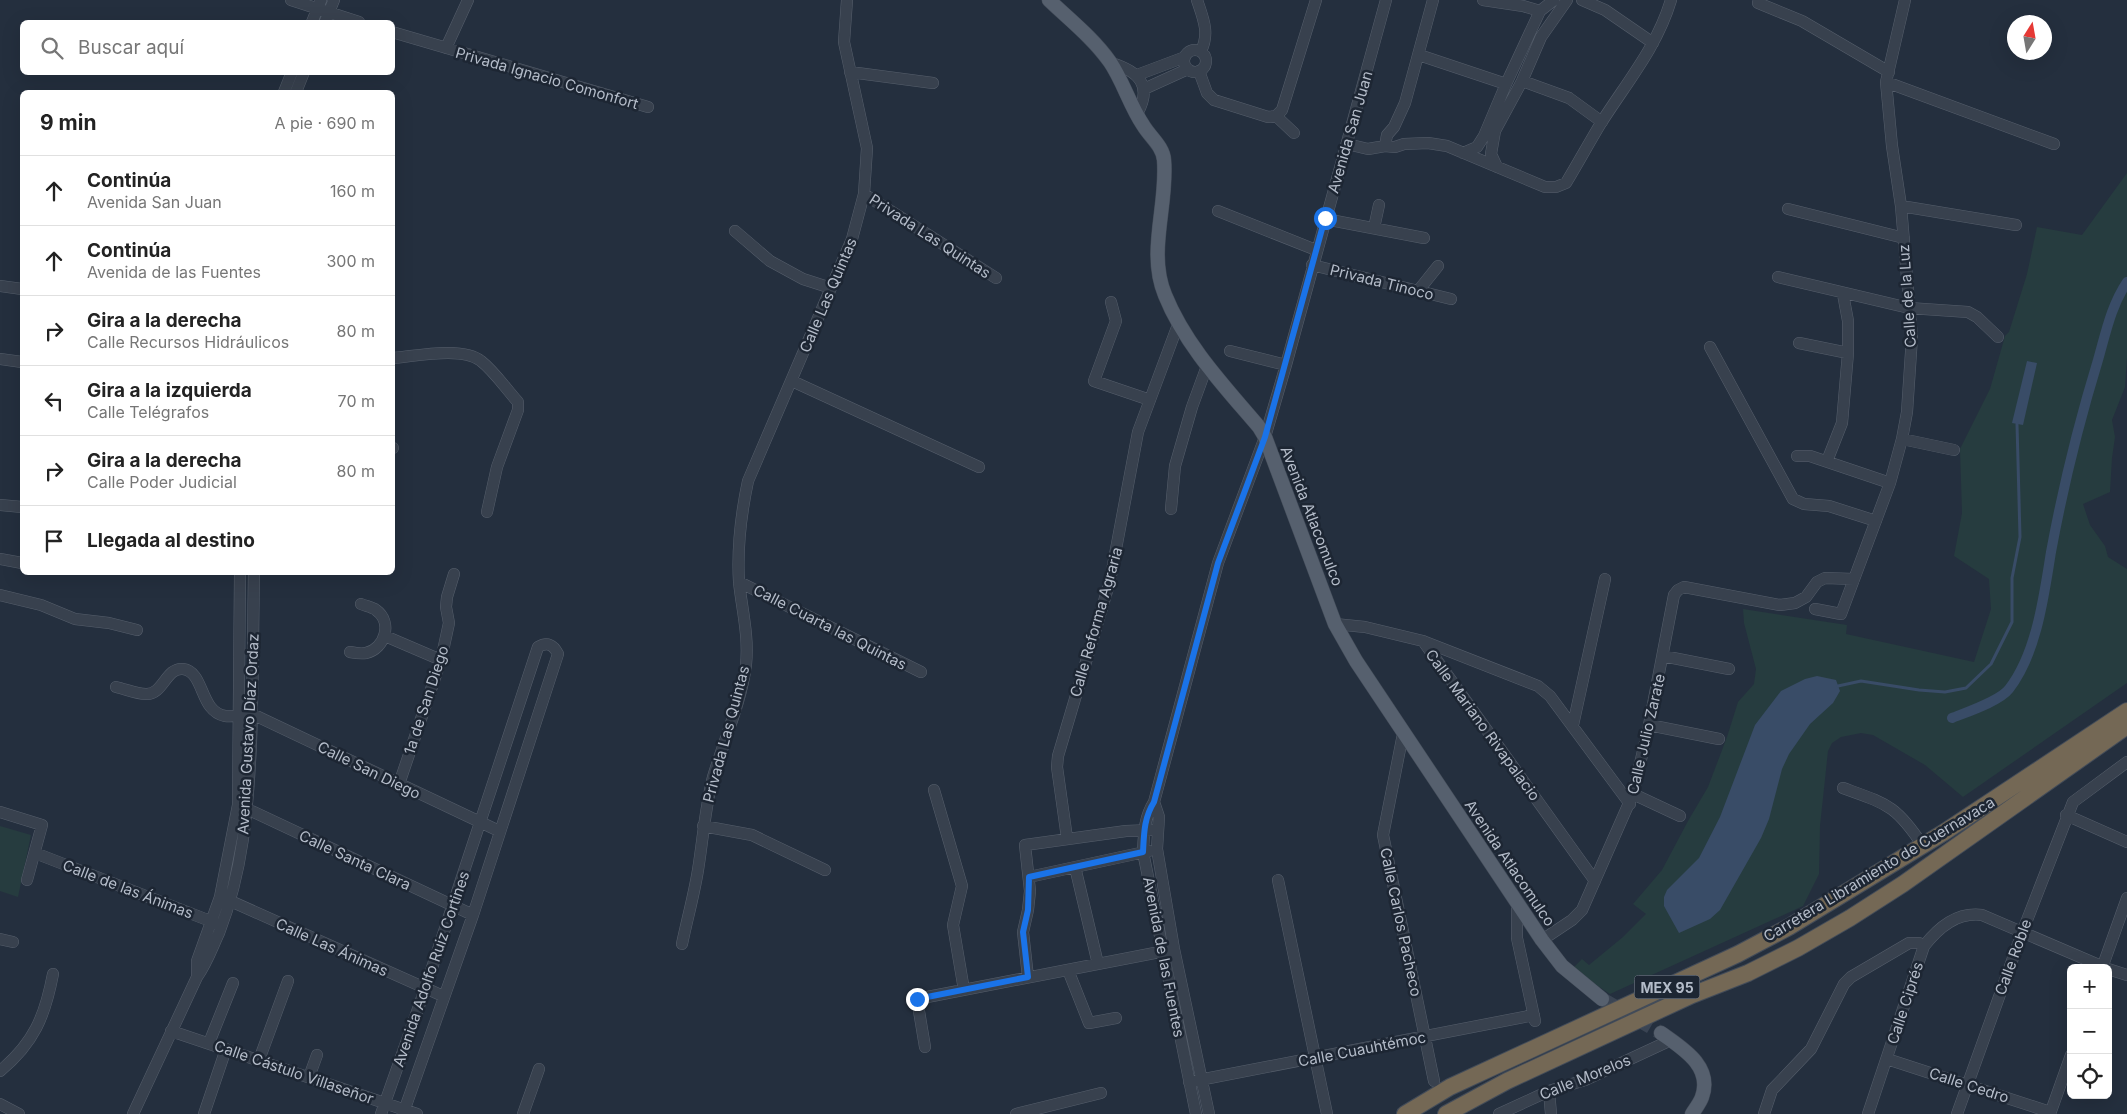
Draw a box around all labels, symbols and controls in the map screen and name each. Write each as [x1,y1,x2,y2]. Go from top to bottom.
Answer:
north arrow [2007,15,2052,60]
search box [20,20,395,75]
icon: search [38,34,66,62]
text: Buscar aquí [78,36,184,59]
street label: Privada Ignacio Comonfort [453,43,641,113]
street label: Avenida San Juan [1323,69,1377,195]
text: 9 min [40,110,97,135]
text: A pie · 690 m [274,113,375,133]
text: Continúa [87,169,171,192]
icon: ahead [40,177,68,205]
text: 160 m [330,181,375,201]
street label: Privada Las Quintas [866,190,994,282]
text: Avenida San Juan [87,192,222,212]
route start [1314,207,1337,230]
street label: Calle Las Quintas [795,235,861,355]
text: Continúa [87,239,171,262]
street label: Calle de la Luz [1894,244,1920,348]
icon: ahead [40,247,68,275]
text: 300 m [326,251,375,271]
street label: Privada Tinoco [1328,260,1436,304]
text: Avenida de las Fuentes [87,262,261,282]
text: Gira a la derecha [87,309,242,332]
icon: right [40,317,68,345]
text: 80 m [336,321,375,341]
text: Calle Recursos Hidráulicos [87,332,289,352]
text: Gira a la izquierda [87,379,252,402]
icon: left [40,387,68,415]
text: 70 m [338,391,375,411]
text: Calle Telégrafos [87,402,209,422]
street label: Avenida Atlacomulco [1277,443,1347,589]
text: Gira a la derecha [87,449,242,472]
icon: right [40,457,68,485]
text: 80 m [336,461,375,481]
text: Calle Poder Judicial [87,472,237,492]
icon: arrive [40,527,68,555]
text: Llegada al destino [87,529,255,552]
street label: Calle Reforma Agraria [1065,545,1127,699]
street label: Calle Cuarta las Quintas [750,580,910,674]
street label: Avenida Gustavo Díaz Ordaz [233,633,263,835]
street label: 1a de San Diego [399,643,453,757]
street label: Calle Mariano Rivapalacio [1422,646,1544,804]
street label: Privada Las Quintas [699,663,753,805]
street label: Calle Julio Zarate [1623,672,1669,796]
street label: Calle San Diego [314,737,424,803]
street label: Carretera Libramiento de Cuernavaca [1760,792,1998,946]
street label: Avenida Atlacomulco [1461,796,1559,930]
street label: Calle Santa Clara [296,826,414,894]
street label: Calle Carlos Pacheco [1376,846,1426,998]
street label: Calle de las Ánimas [60,855,196,923]
street label: Avenida Adolfo Ruiz Cortines [389,869,473,1069]
street label: Avenida de las Fuentes [1139,875,1189,1039]
street label: Calle Las Ánimas [273,914,391,980]
street label: Calle Roble [1990,916,2036,998]
street label: Calle Ciprés [1883,959,1927,1047]
map controls [2067,964,2112,1099]
button: + [2067,964,2112,1009]
road number: MEX 95 [1634,976,1700,999]
route end [906,988,929,1011]
button: − [2067,1009,2112,1054]
street label: Calle Cuauhtémoc [1296,1027,1428,1071]
street label: Calle Cástulo Villaseñor [212,1036,377,1108]
street label: Calle Morelos [1537,1050,1634,1104]
button: locate [2067,1054,2112,1099]
street label: Calle Cedro [1927,1063,2011,1107]

